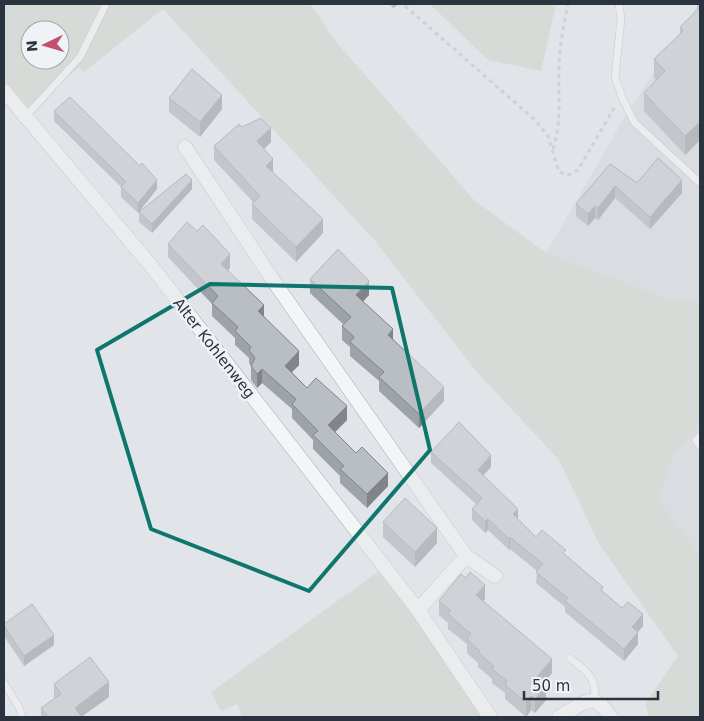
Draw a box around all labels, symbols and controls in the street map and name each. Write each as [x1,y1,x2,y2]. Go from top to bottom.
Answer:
north arrow [20,20,70,70]
text: N [24,40,41,53]
street label: Alter Kohlenweg [169,294,259,402]
scale bar [524,668,658,700]
text: 50 m [532,677,570,695]

